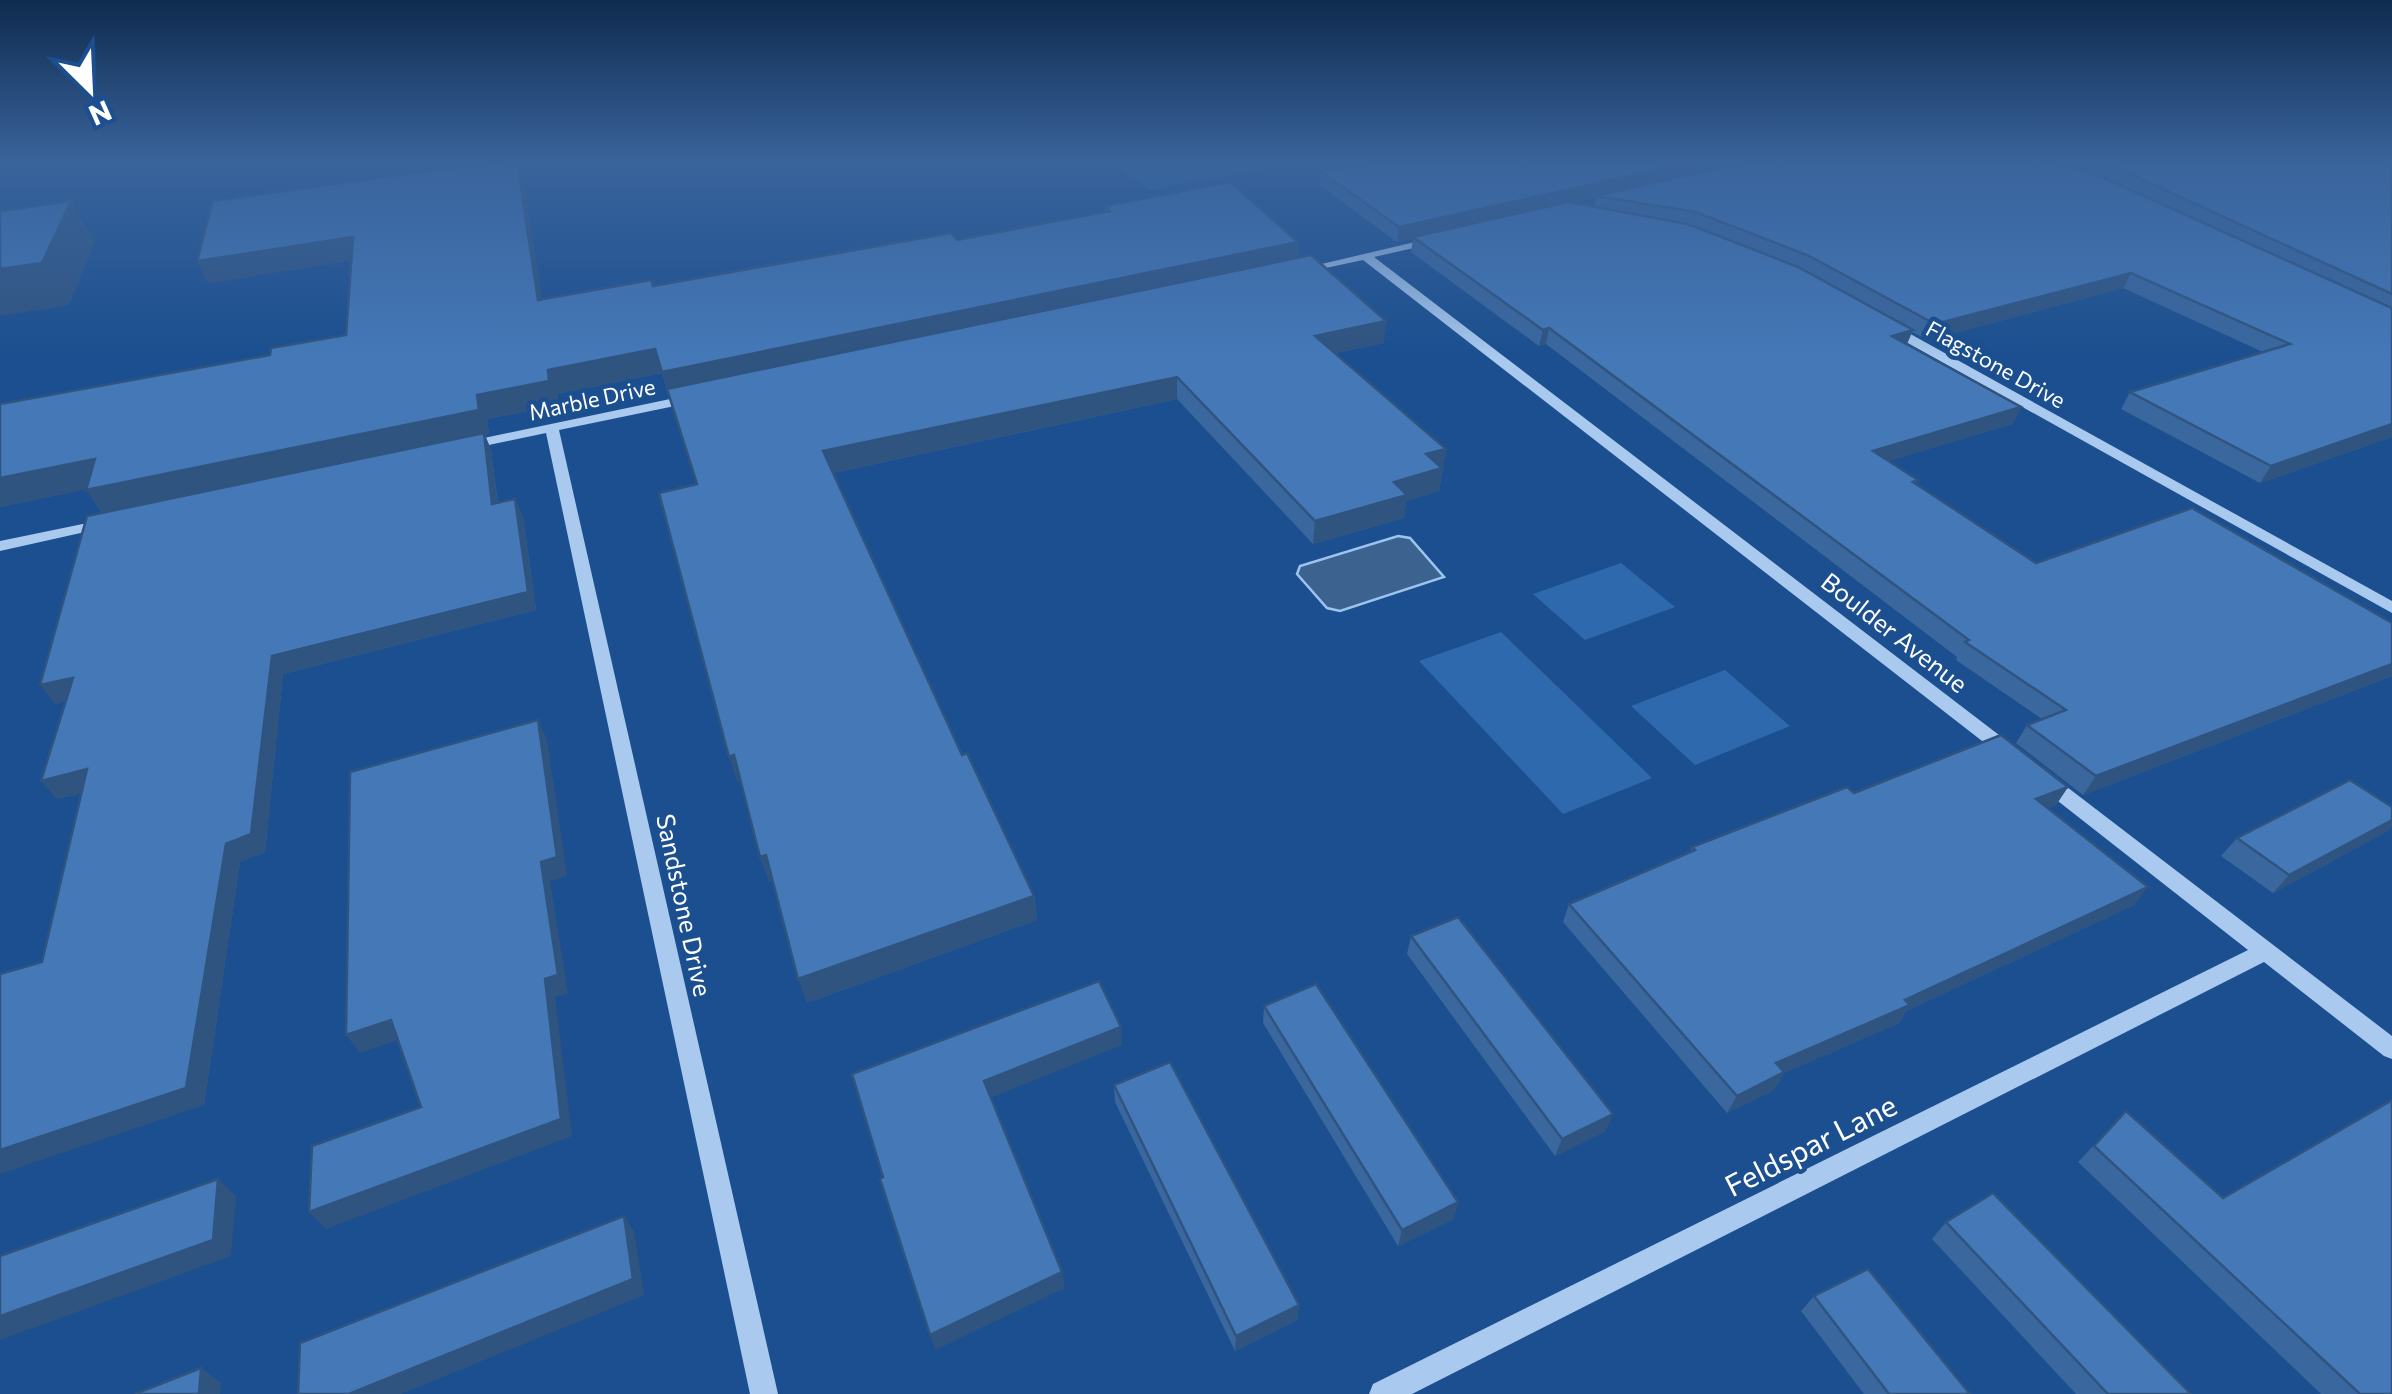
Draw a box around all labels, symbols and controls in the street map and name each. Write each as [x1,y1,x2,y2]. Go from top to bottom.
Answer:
north arrow [40,40,140,140]
text: N [84,94,117,134]
street label: Flagstone Drive [1922,315,2070,413]
street label: Marble Drive [526,372,658,426]
street label: Boulder Avenue [1816,566,1974,698]
street label: Sandstone Drive [651,811,719,999]
street label: Feldspar Lane [1718,1085,1902,1203]

